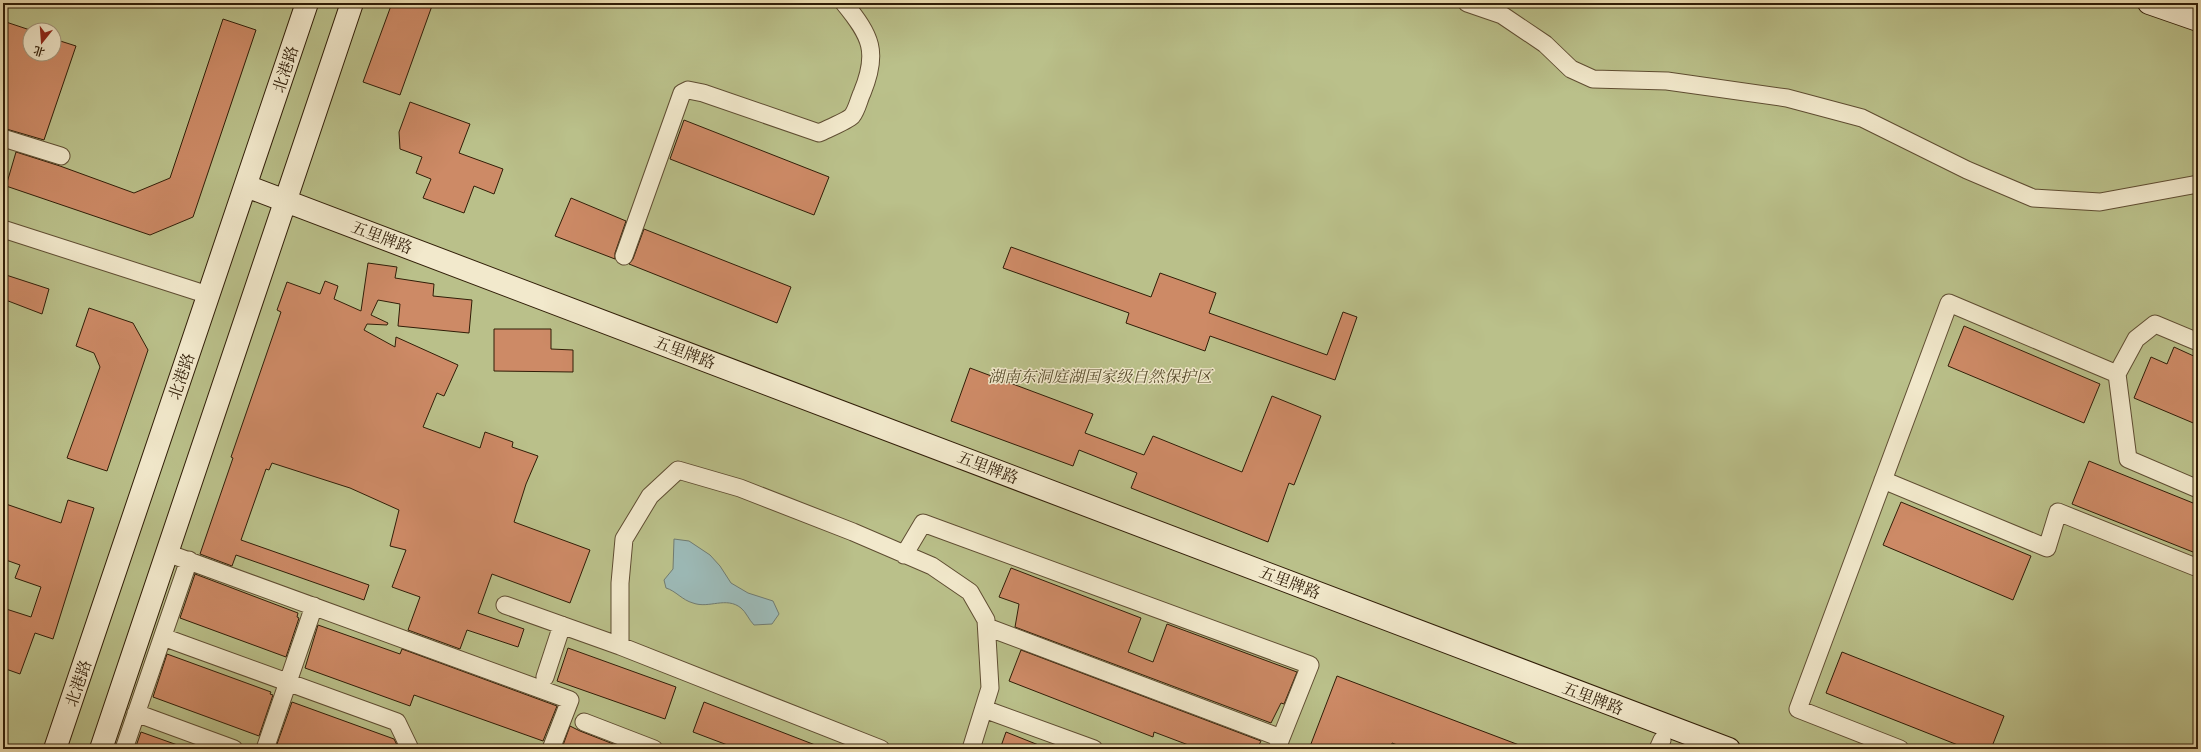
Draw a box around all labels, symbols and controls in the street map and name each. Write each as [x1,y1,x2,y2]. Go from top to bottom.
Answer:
north arrow [22,22,62,62]
text: 北 [32,43,46,59]
street label: 北港路 [269,43,302,95]
street label: 五里牌路 [349,217,415,258]
street label: 五里牌路 [652,332,718,373]
street label: 北港路 [165,350,198,402]
park label: 湖南东洞庭湖国家级自然保护区 [988,367,1214,386]
street label: 五里牌路 [955,447,1021,488]
street label: 五里牌路 [1257,562,1323,603]
street label: 北港路 [62,657,95,709]
street label: 五里牌路 [1560,678,1626,719]

